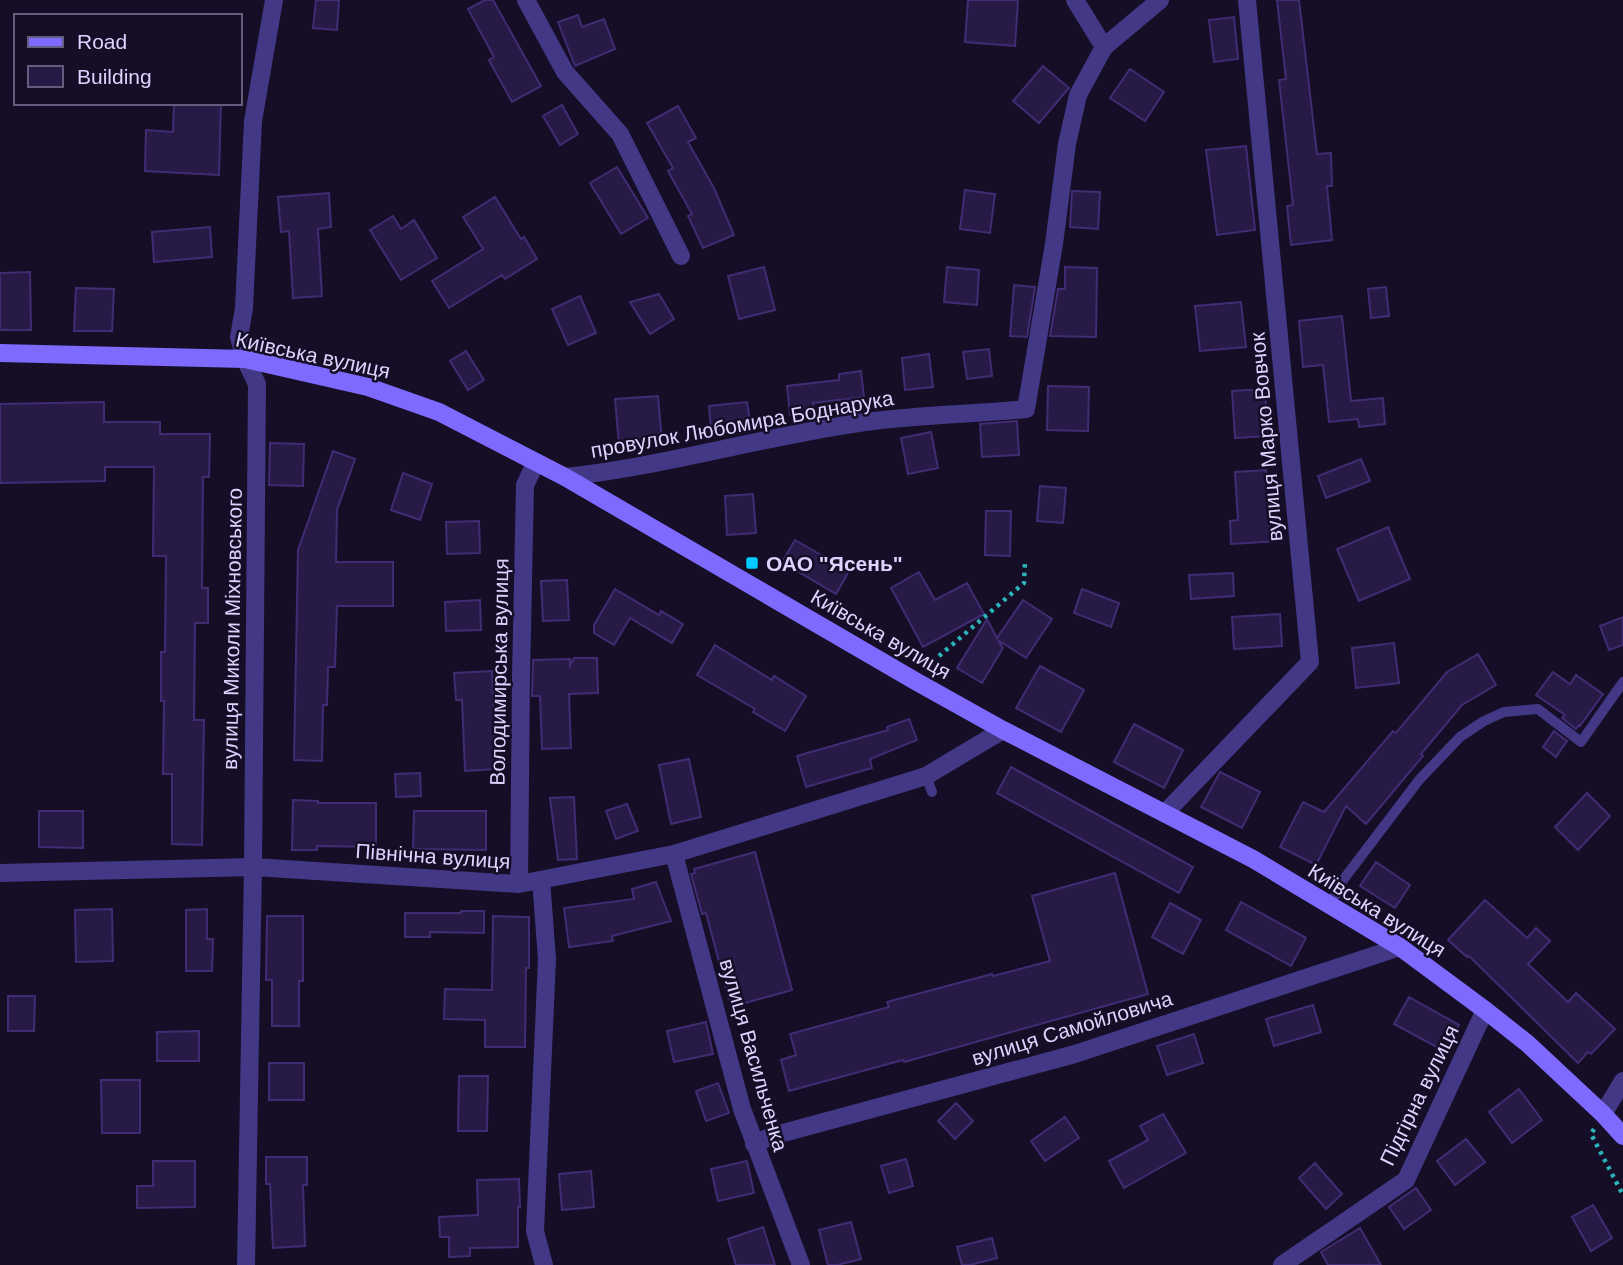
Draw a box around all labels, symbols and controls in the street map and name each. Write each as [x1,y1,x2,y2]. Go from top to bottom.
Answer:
legend [14,14,242,105]
text: Road [77,30,127,53]
text: Building [77,65,152,88]
street label: Київська вулиця [234,327,392,383]
street label: вулиця Марко Вовчок [1245,331,1287,542]
street label: провулок Любомира Боднарука [589,386,896,462]
street label: вулиця Миколи Міхновського [218,488,246,770]
place label: ОАО "Ясень" [766,552,903,575]
marker: ОАО "Ясень" [744,555,760,571]
street label: Володимирська вулиця [486,558,512,786]
street label: Київська вулиця [807,585,955,683]
street label: Північна вулиця [355,839,511,873]
street label: Київська вулиця [1304,859,1450,961]
street label: вулиця Васильченка [715,956,793,1154]
street label: вулиця Самойловича [969,986,1175,1069]
street label: Підгірна вулиця [1375,1021,1463,1169]

